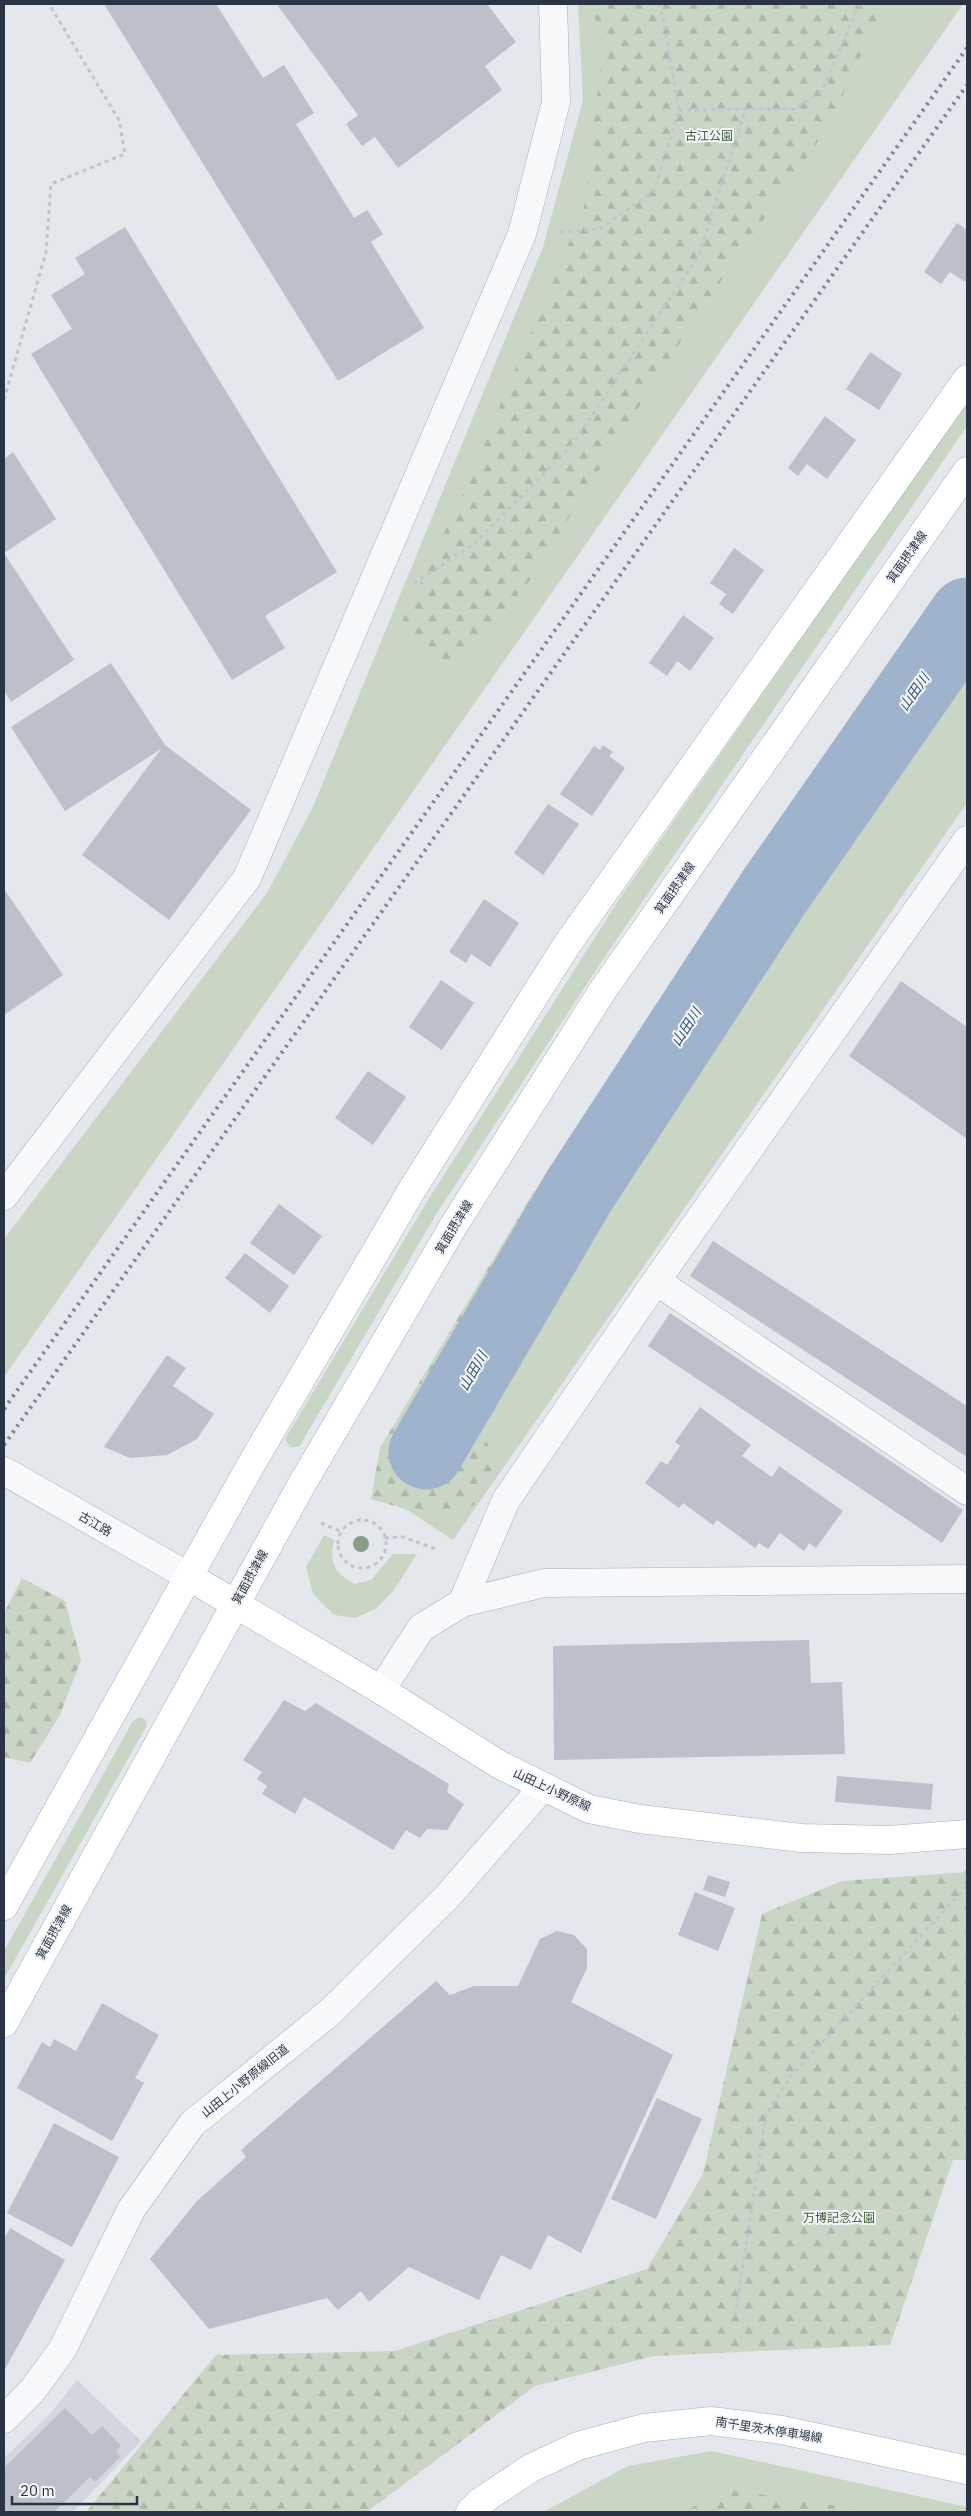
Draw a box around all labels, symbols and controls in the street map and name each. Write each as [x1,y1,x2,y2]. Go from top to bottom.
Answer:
park label: 古江公園 [685,128,733,143]
street label: 箕面摂津線 [883,528,930,586]
water label: 山田川 [895,668,935,714]
street label: 箕面摂津線 [651,859,698,917]
water label: 山田川 [667,1003,706,1050]
street label: 箕面摂津線 [432,1197,475,1256]
water label: 山田川 [455,1347,492,1394]
street label: 古江路 [76,1508,115,1539]
street label: 箕面摂津線 [228,1547,271,1607]
street label: 山田上小野原線 [511,1765,593,1814]
street label: 箕面摂津線 [32,1902,75,1962]
street label: 山田上小野原線旧道 [198,2041,291,2120]
park label: 万博記念公園 [803,2210,875,2225]
street label: 南千里茨木停車場線 [715,2414,824,2445]
scale bar [12,2474,138,2506]
text: 20 m [20,2481,55,2500]

